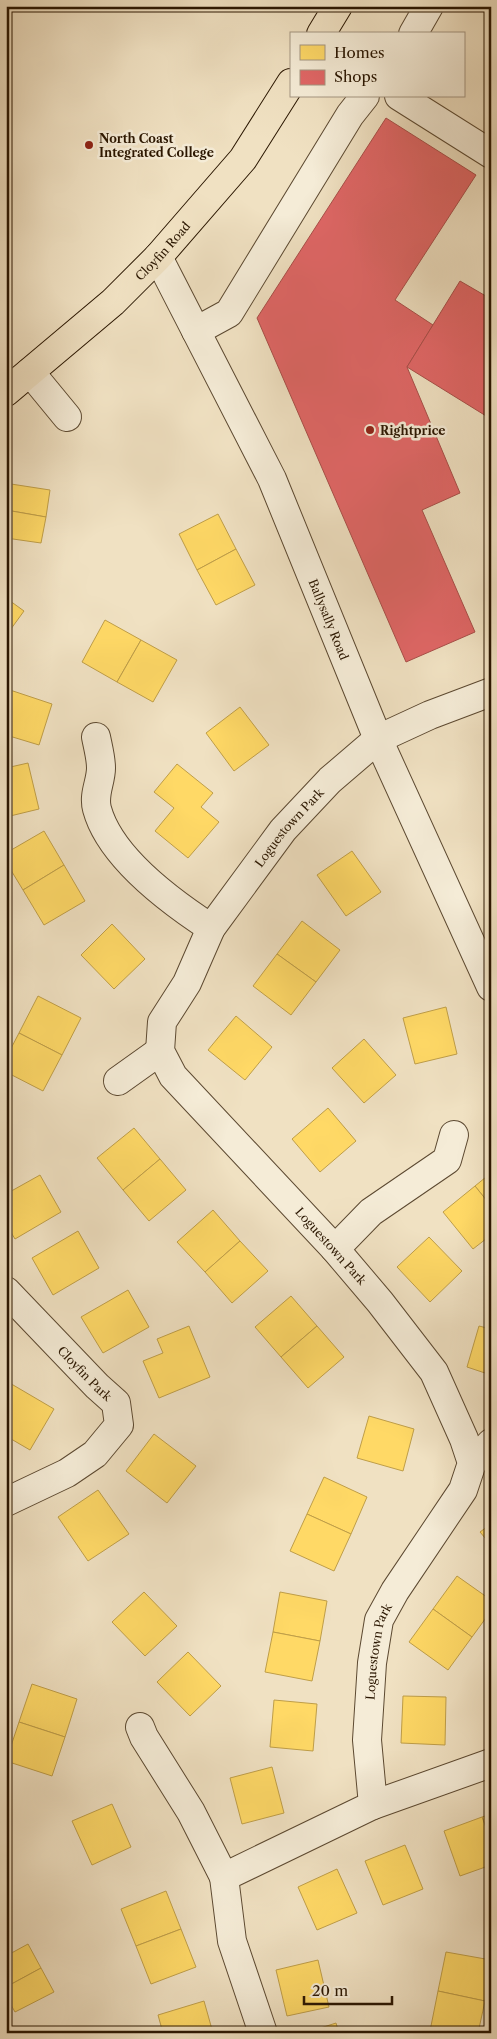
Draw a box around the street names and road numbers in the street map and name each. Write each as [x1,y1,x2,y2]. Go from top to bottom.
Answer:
street label: Cloyfin Road [132,218,193,283]
street label: Ballysally Road [306,577,353,663]
street label: Loguestown Park [251,784,327,870]
street label: Loguestown Park [292,1204,370,1289]
street label: Cloyfin Park [55,1343,116,1404]
street label: Loguestown Park [362,1599,395,1700]

